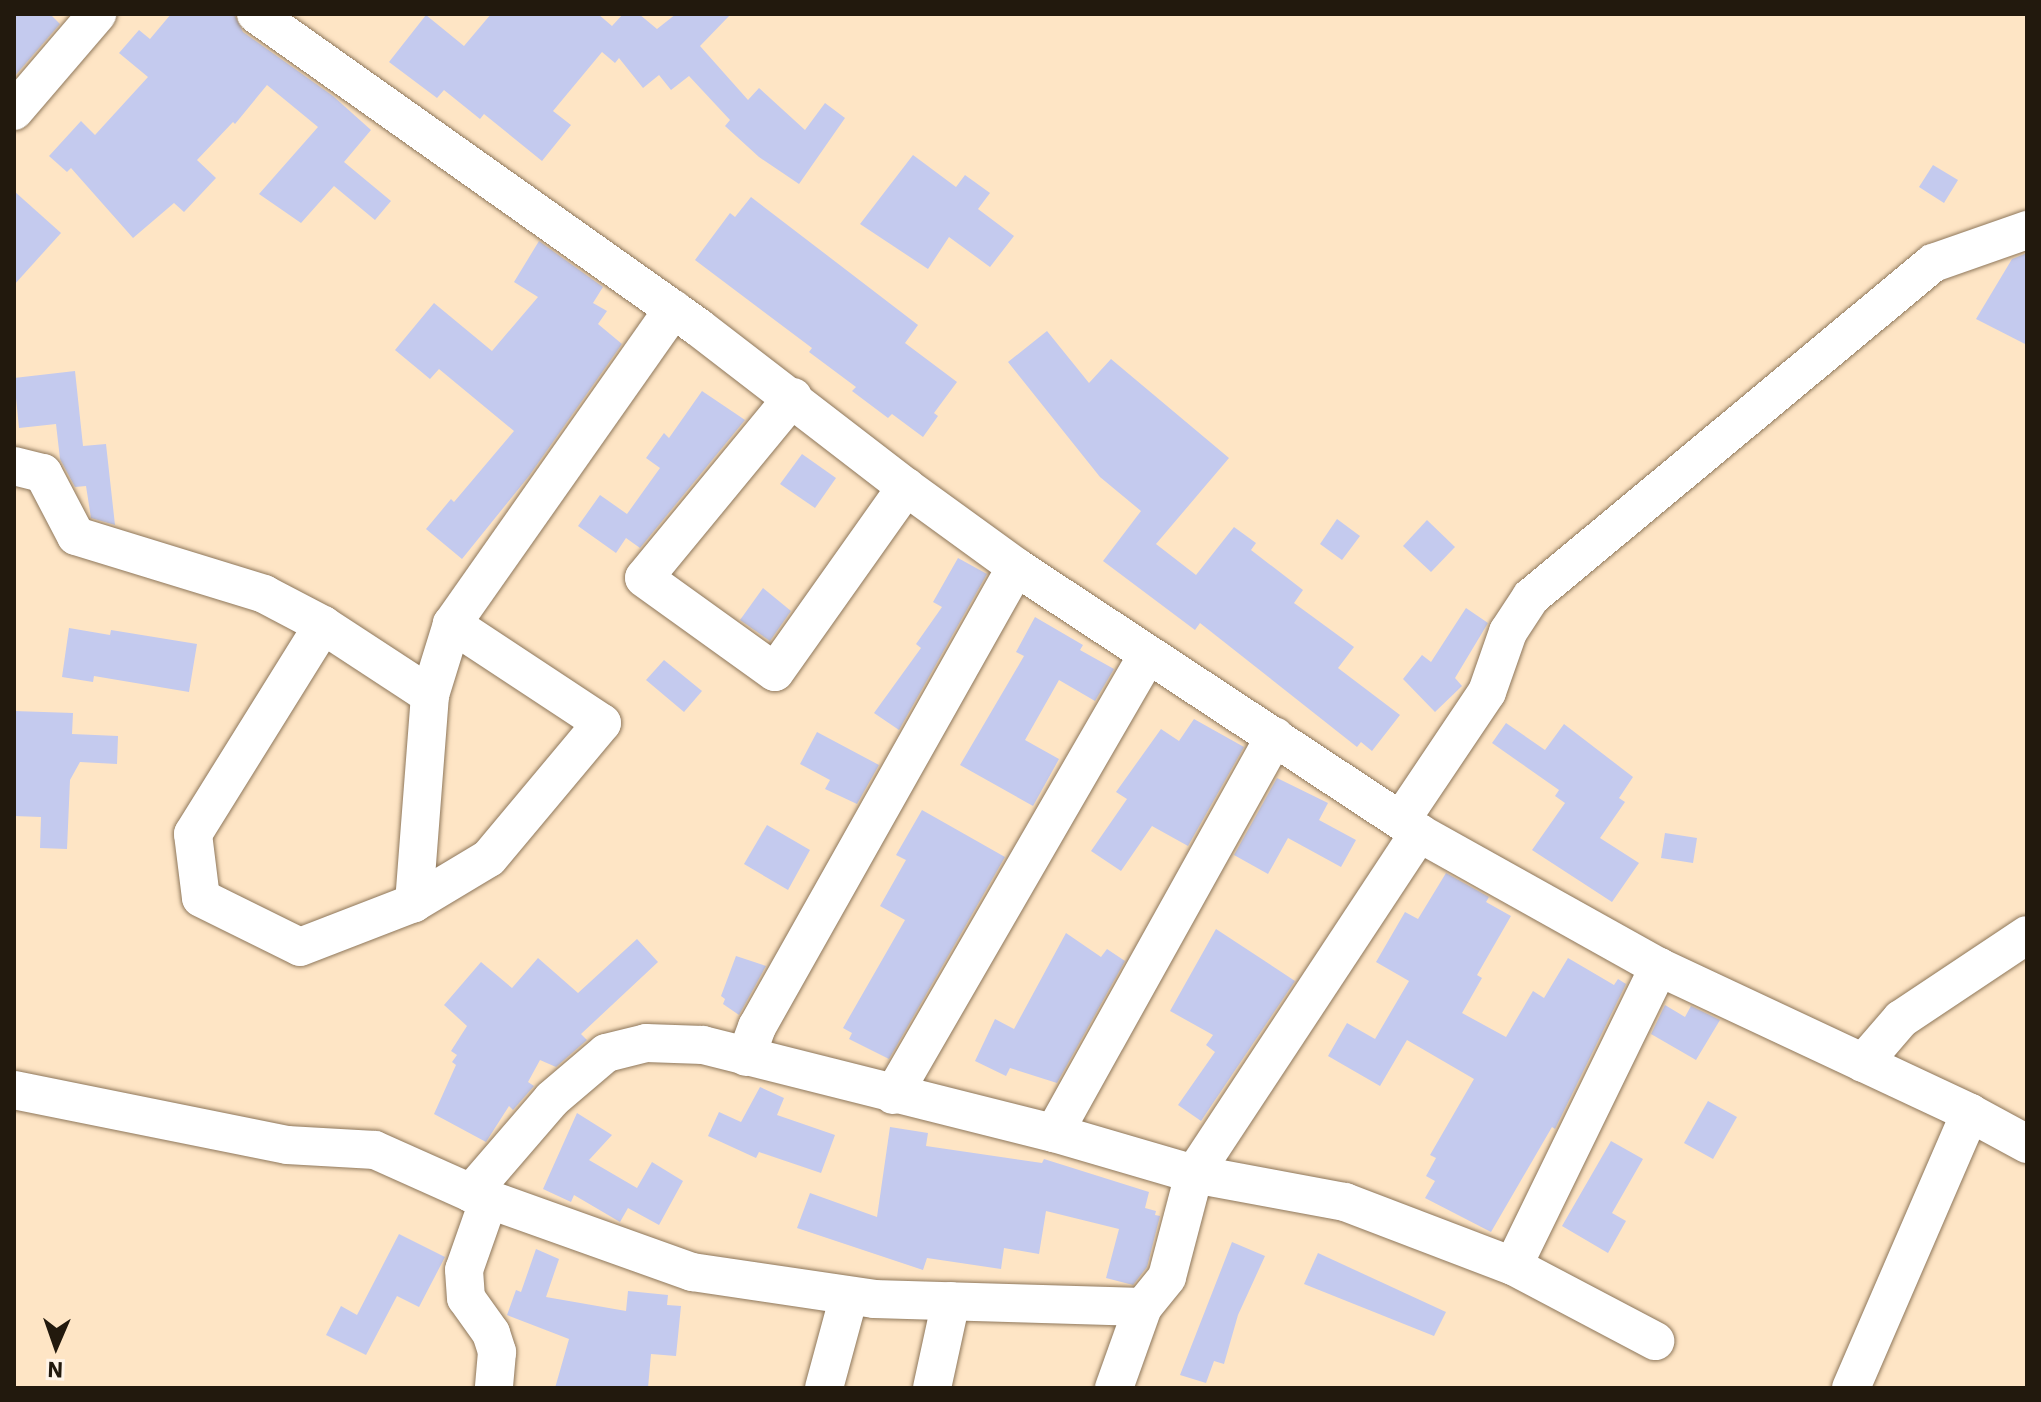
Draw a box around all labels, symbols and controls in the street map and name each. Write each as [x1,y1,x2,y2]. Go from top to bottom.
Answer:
north arrow [16,1306,96,1386]
text: N [47,1356,64,1385]

